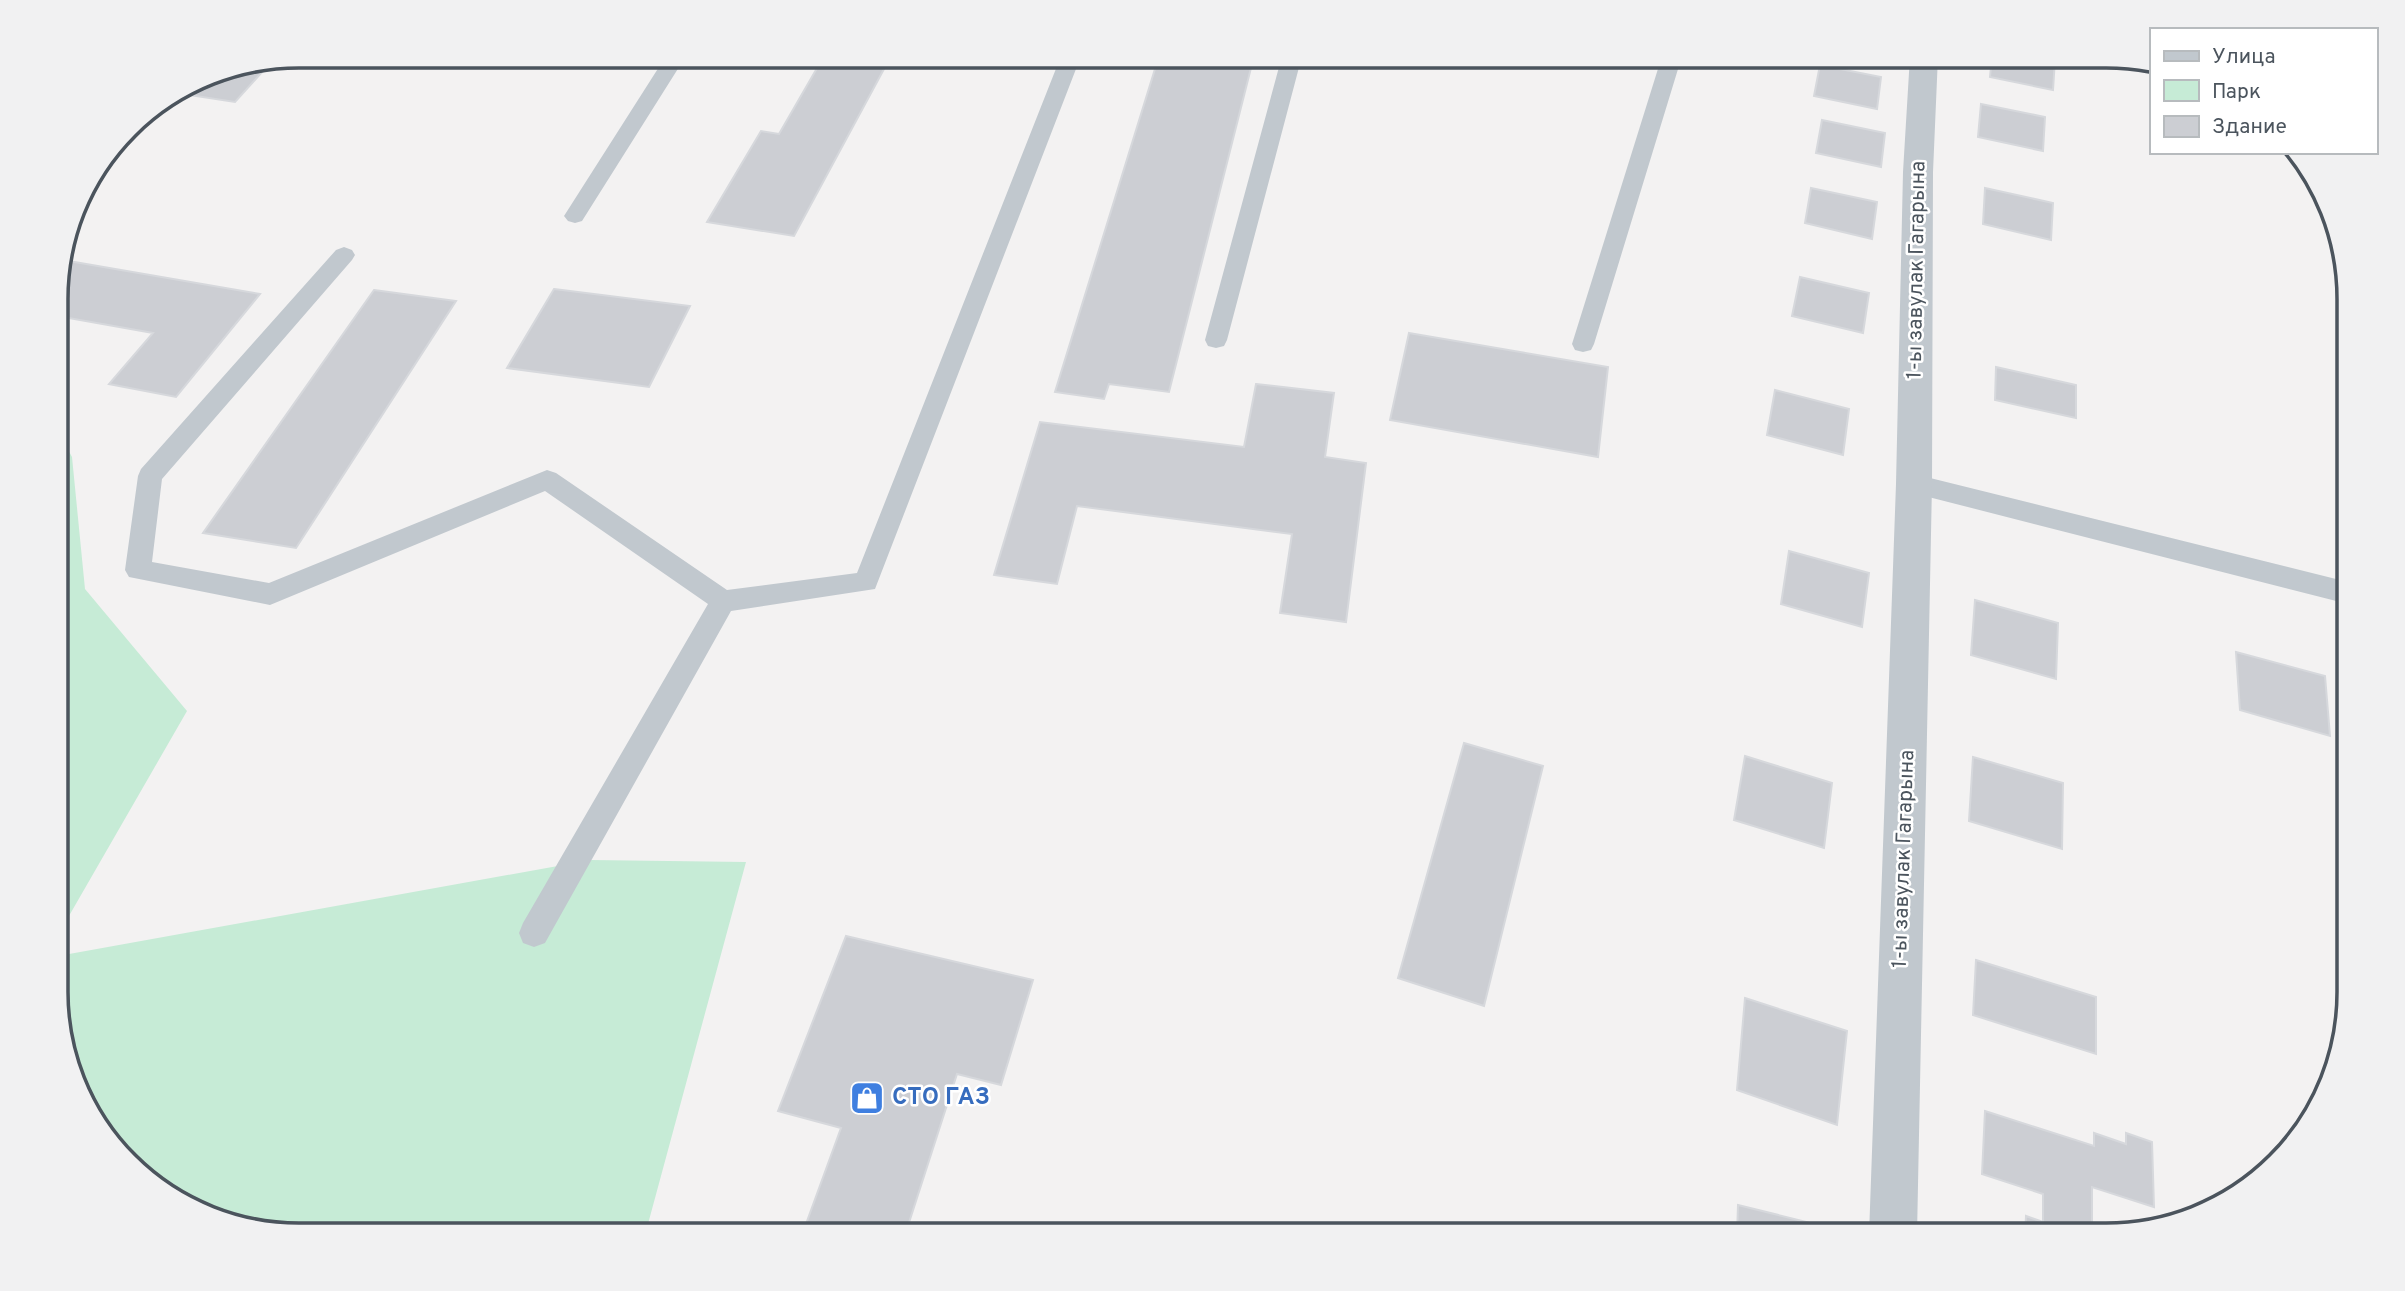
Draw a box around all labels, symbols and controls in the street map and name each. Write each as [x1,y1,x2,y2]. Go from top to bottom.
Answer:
legend [2150,28,2377,154]
text: Улица [2212,44,2276,71]
text: Парк [2212,79,2261,106]
text: Здание [2212,114,2287,141]
street label: 1-ы завулак Гагарына [1902,161,1932,379]
street label: 1-ы завулак Гагарына [1887,749,1921,969]
shop icon: СТО ГАЗ [848,1079,886,1117]
place label: СТО ГАЗ [892,1083,990,1113]

